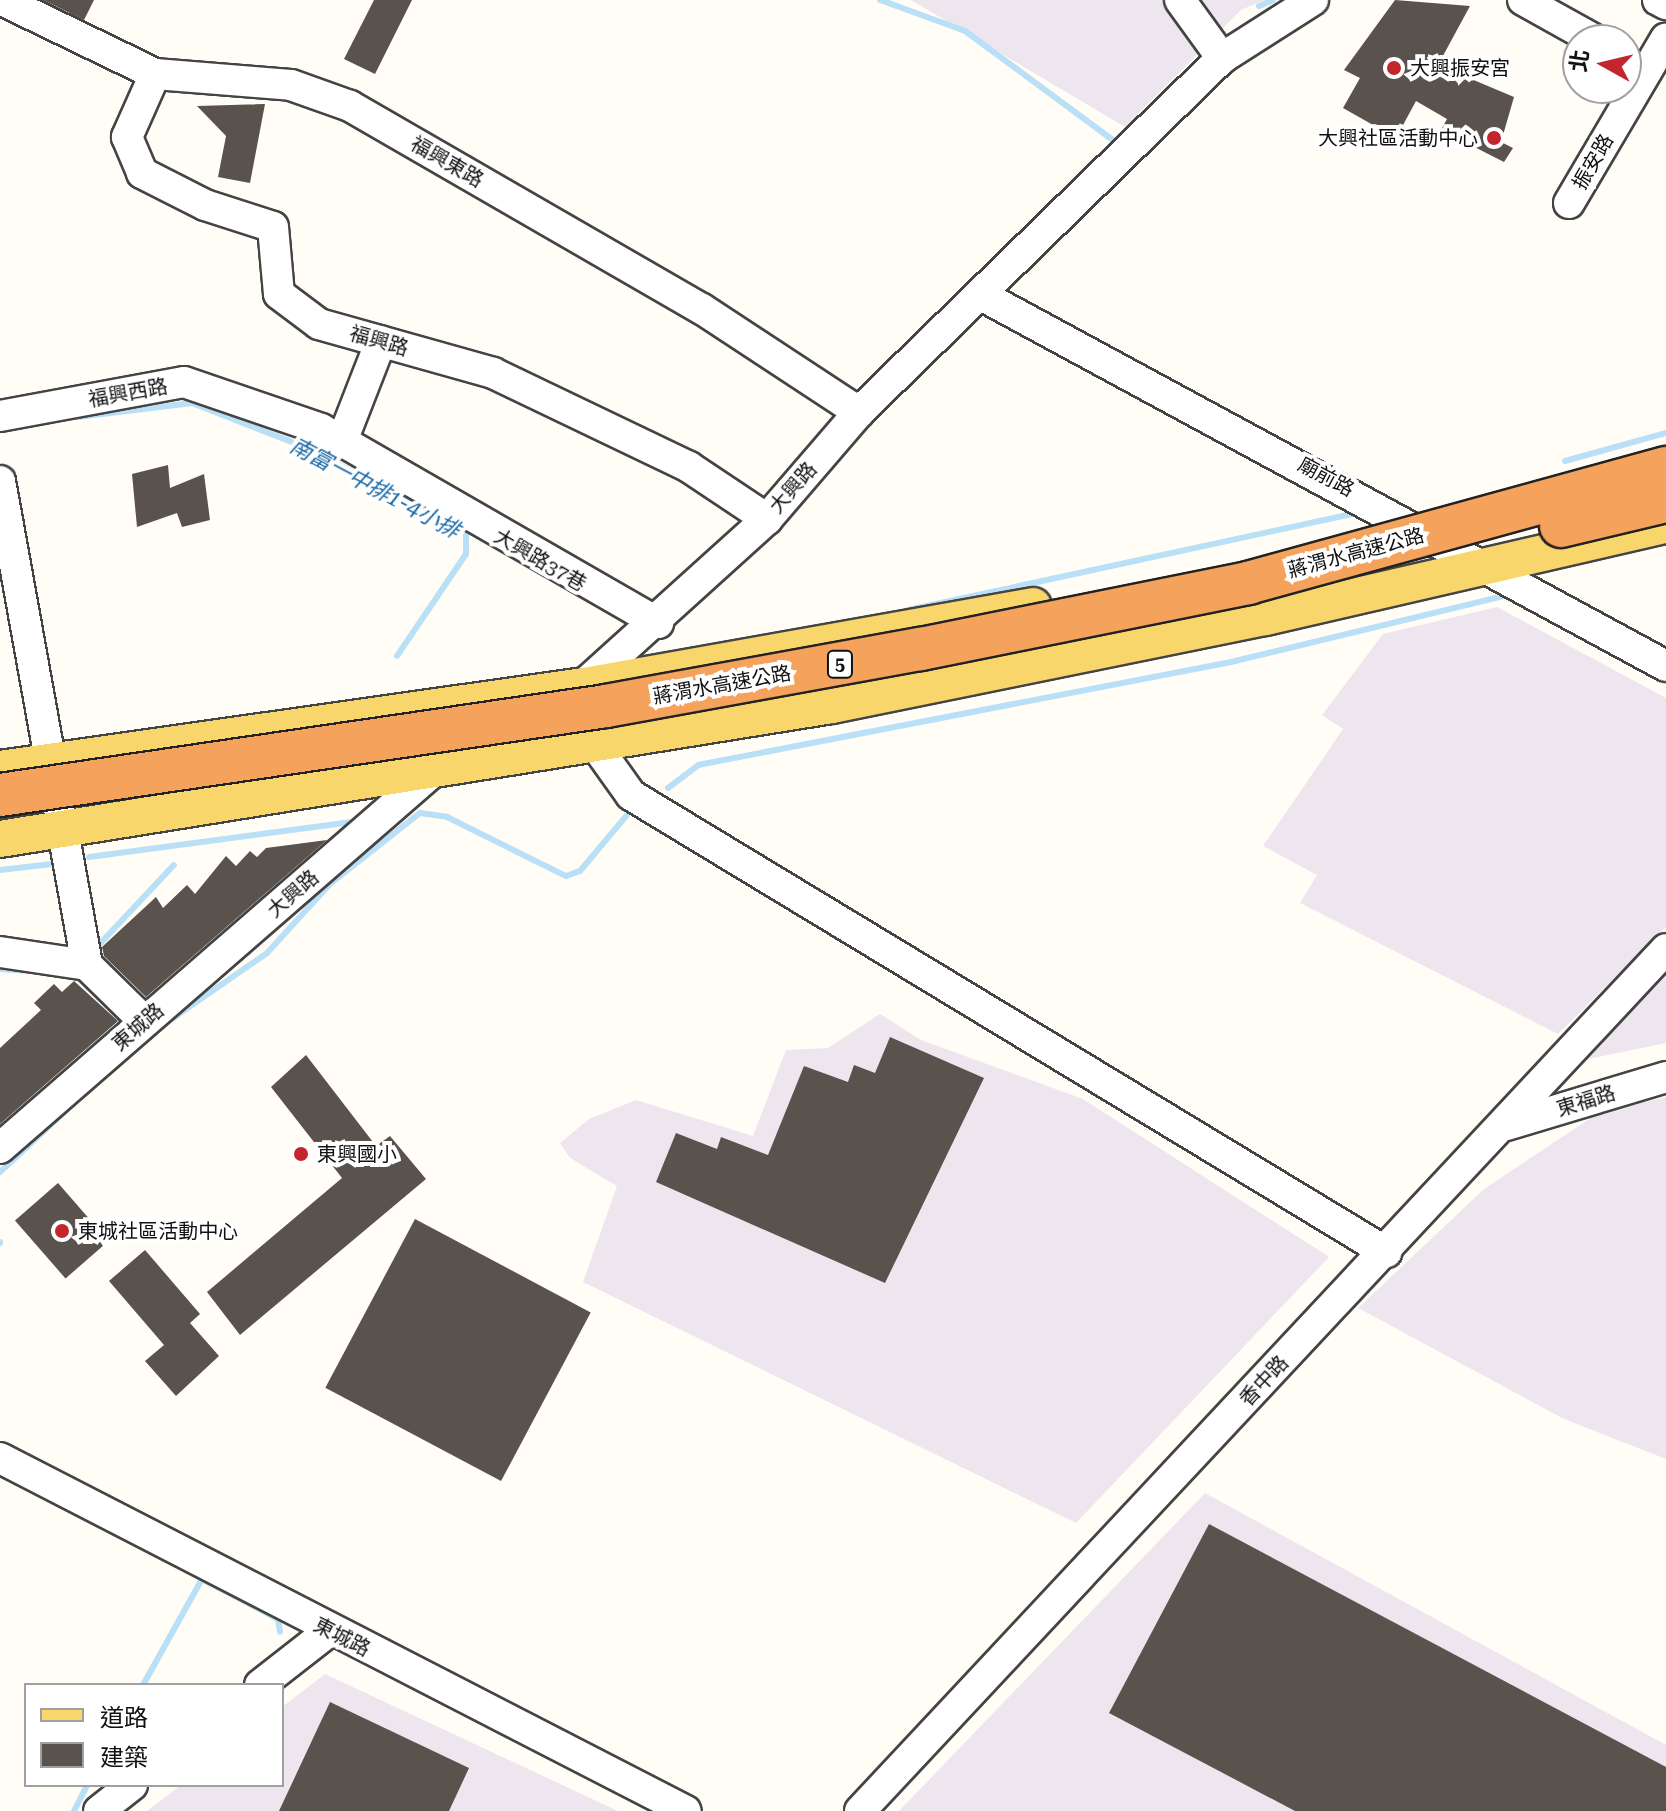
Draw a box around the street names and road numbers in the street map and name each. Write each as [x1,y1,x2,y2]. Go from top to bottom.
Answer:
street label: 振安路 [1568,130,1618,194]
street label: 福興東路 [406,132,488,192]
street label: 福興路 [347,321,411,361]
street label: 福興西路 [87,374,169,412]
street label: 廟前路 [1294,452,1358,502]
street label: 大興路 [764,457,822,519]
street label: 蔣渭水高速公路 [1285,523,1427,583]
street label: 大興路37巷 [490,524,590,596]
road number: 5 [826,650,854,678]
street label: 蔣渭水高速公路 [651,661,793,709]
street label: 大興路 [262,865,324,923]
street label: 東城路 [107,998,169,1056]
street label: 東福路 [1554,1081,1618,1121]
street label: 香中路 [1235,1351,1293,1411]
street label: 東城路 [310,1613,374,1661]

